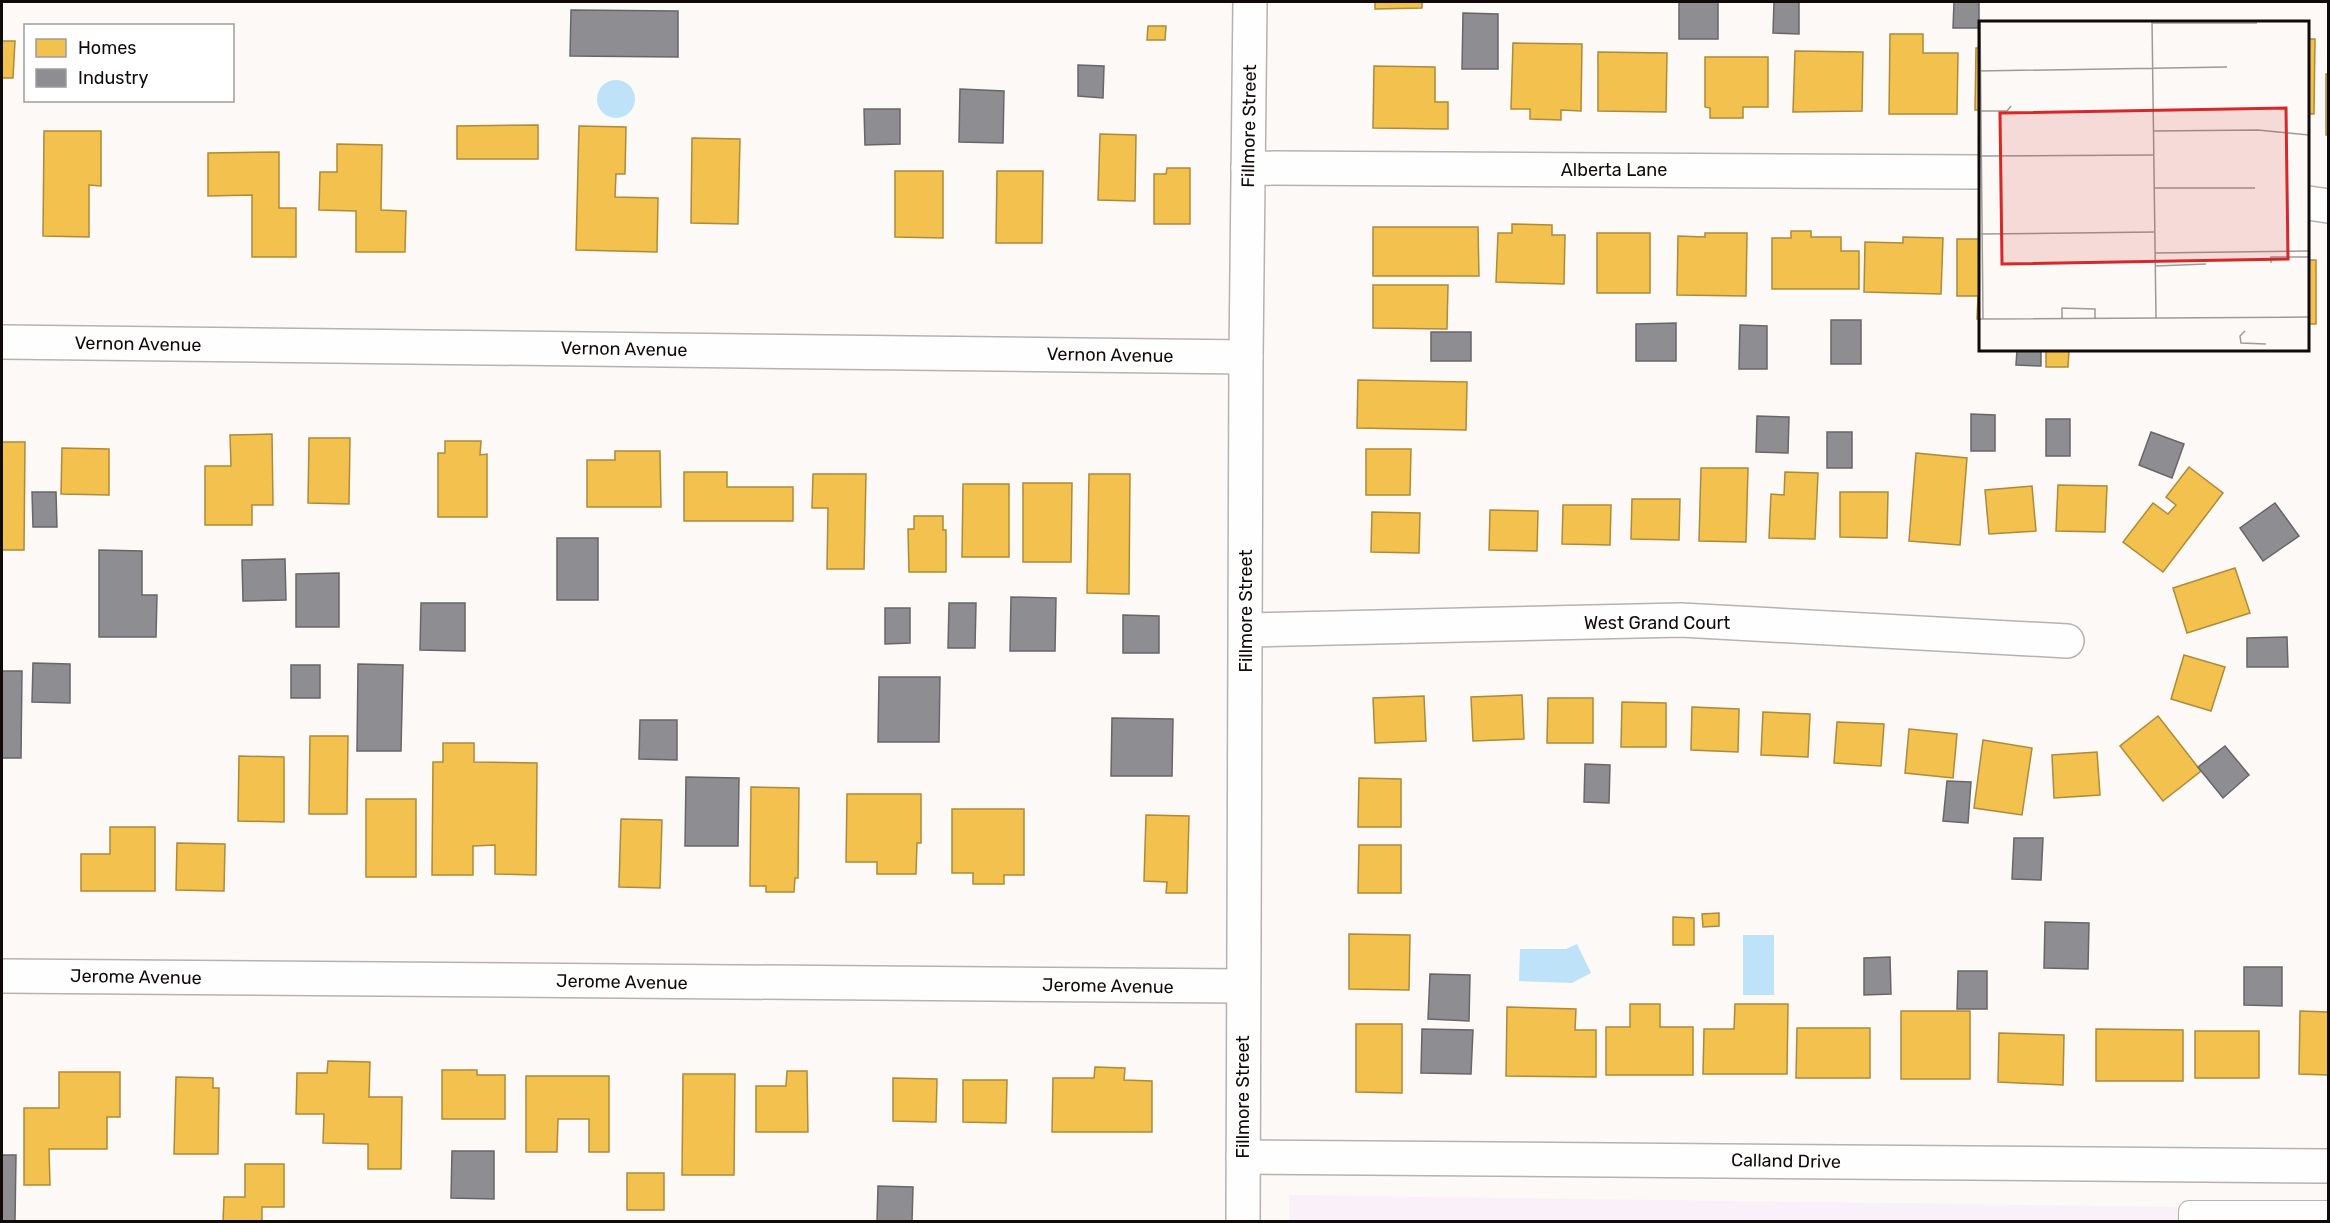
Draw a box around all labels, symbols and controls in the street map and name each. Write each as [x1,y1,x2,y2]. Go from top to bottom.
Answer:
inset map [1979,21,2309,351]
legend [24,24,234,102]
text: Homes [78,37,136,59]
street label: Fillmore Street [1237,64,1261,188]
text: Industry [78,67,148,89]
street label: Alberta Lane [1561,159,1667,181]
street label: Vernon Avenue [74,332,202,356]
street label: Vernon Avenue [560,337,688,361]
street label: Vernon Avenue [1046,343,1174,367]
street label: Fillmore Street [1235,549,1257,673]
street label: West Grand Court [1584,612,1730,634]
street label: Jerome Avenue [70,965,202,989]
street label: Jerome Avenue [556,970,688,994]
street label: Jerome Avenue [1042,974,1174,998]
street label: Fillmore Street [1232,1035,1254,1159]
street label: Calland Drive [1731,1149,1841,1173]

